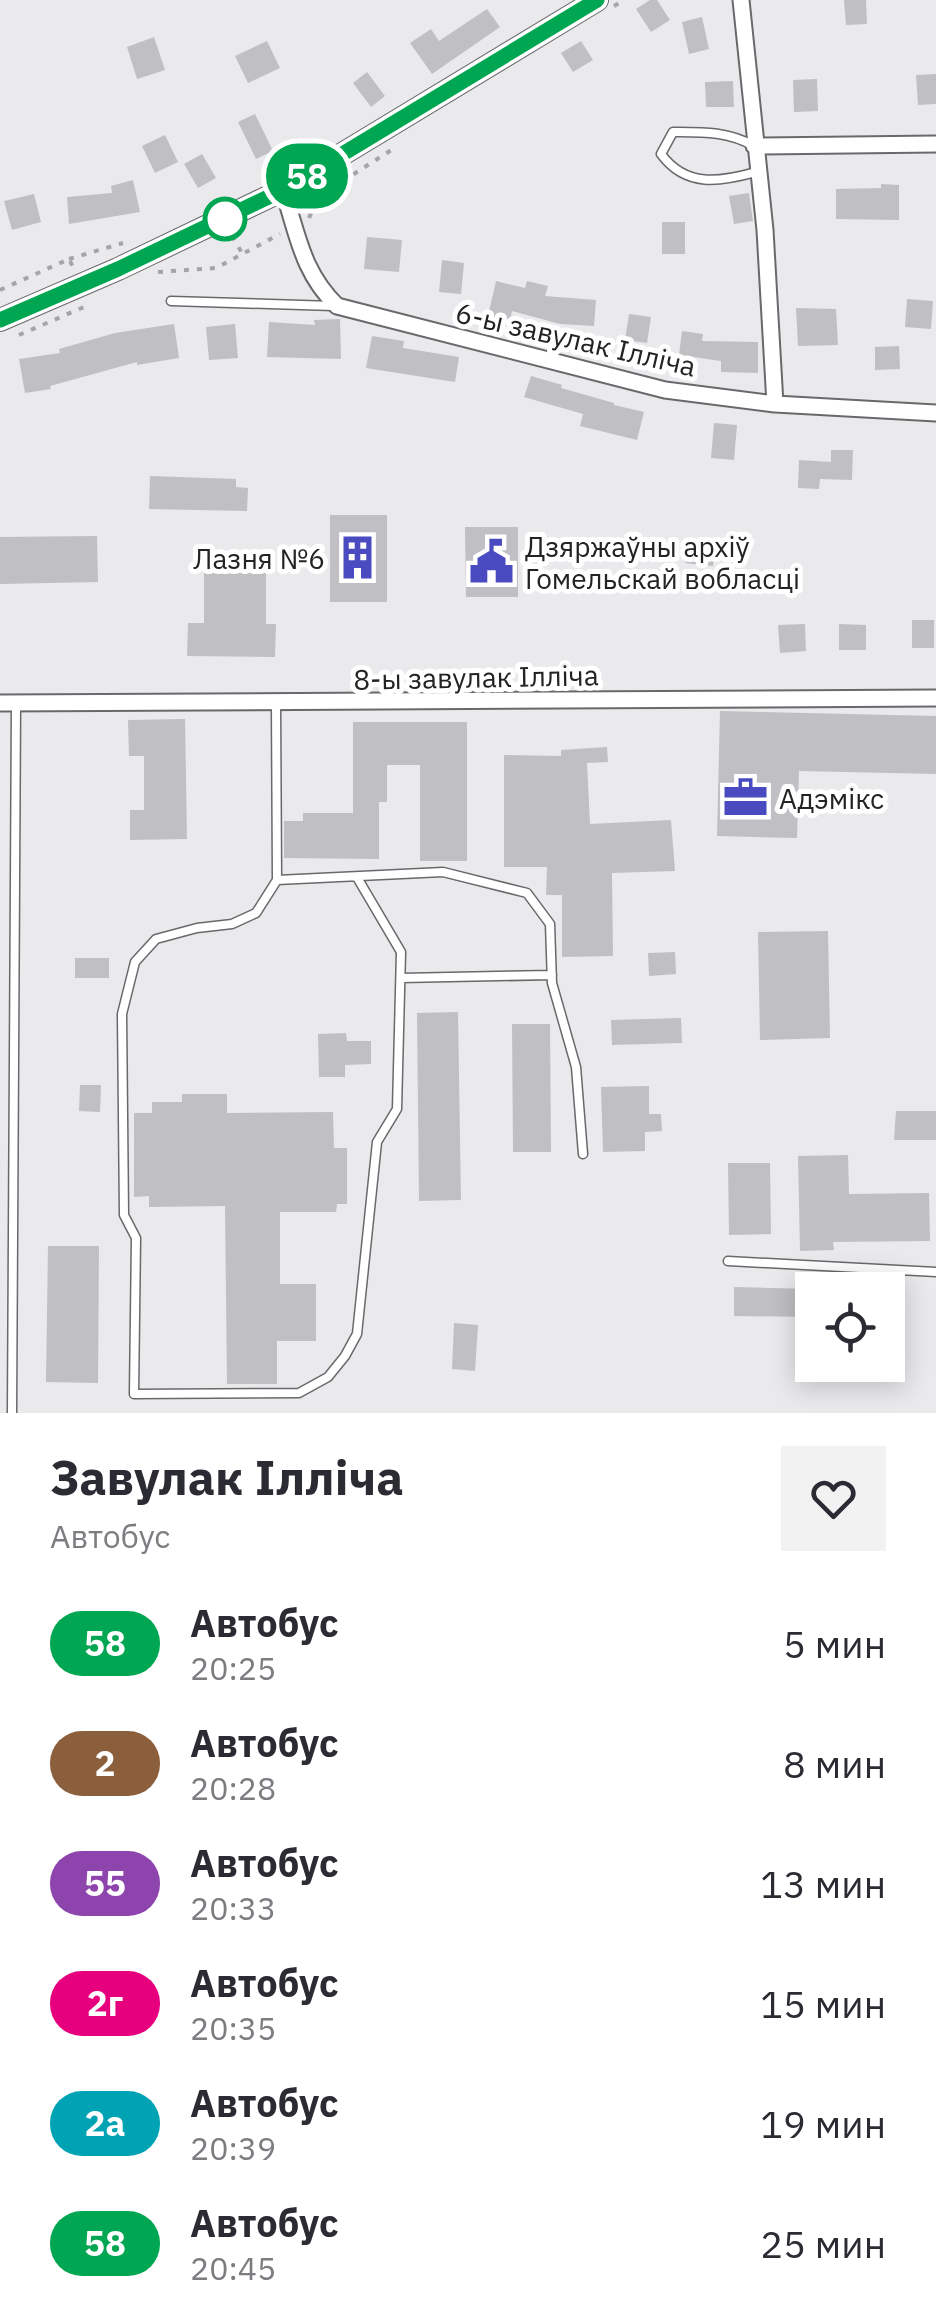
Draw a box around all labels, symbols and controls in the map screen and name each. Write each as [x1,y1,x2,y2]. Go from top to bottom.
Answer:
line badge: 58 [262,144,352,208]
text: 58 [286,153,328,199]
unlabelled marker [204,198,246,240]
street label: 6-ы завулак Ілліча [452,293,700,385]
place label: Дзяржаўны архіў Гомельскай вобласці [525,528,800,597]
building icon: Лазня №6 [334,534,382,582]
public building icon: Дзяржаўны архіў Гомельскай вобласці [468,538,516,586]
place label: Лазня №6 [193,540,325,577]
street label: 8-ы завулак Ілліча [353,656,599,698]
office icon: Адэмікс [722,774,770,822]
place label: Адэмікс [779,780,884,817]
map controls [795,1272,905,1382]
button: locate [795,1272,905,1382]
text: Завулак Ілліча [50,1446,403,1508]
button: heart [781,1446,886,1551]
text: Автобус [50,1515,170,1557]
text: Автобус [190,1598,339,1647]
text: 5 мин [783,1619,886,1668]
text: 58 [84,1620,126,1666]
text: 20:25 [190,1647,276,1689]
text: Автобус [190,1718,339,1767]
text: 8 мин [783,1739,886,1788]
text: 2 [94,1740,116,1786]
text: 20:28 [190,1767,276,1809]
text: Автобус [190,1838,339,1887]
text: 13 мин [760,1859,886,1908]
text: 55 [84,1860,126,1906]
text: 20:33 [190,1887,276,1929]
text: Автобус [190,1958,339,2007]
text: 15 мин [760,1979,886,2028]
text: 2г [87,1980,123,2026]
text: 20:35 [190,2007,276,2049]
text: Автобус [190,2078,339,2127]
text: 19 мин [760,2099,886,2148]
text: 2а [85,2100,125,2146]
text: 20:39 [190,2127,276,2169]
text: Автобус [190,2198,339,2247]
text: 25 мин [760,2219,886,2268]
text: 58 [84,2220,126,2266]
text: 20:45 [190,2247,276,2289]

